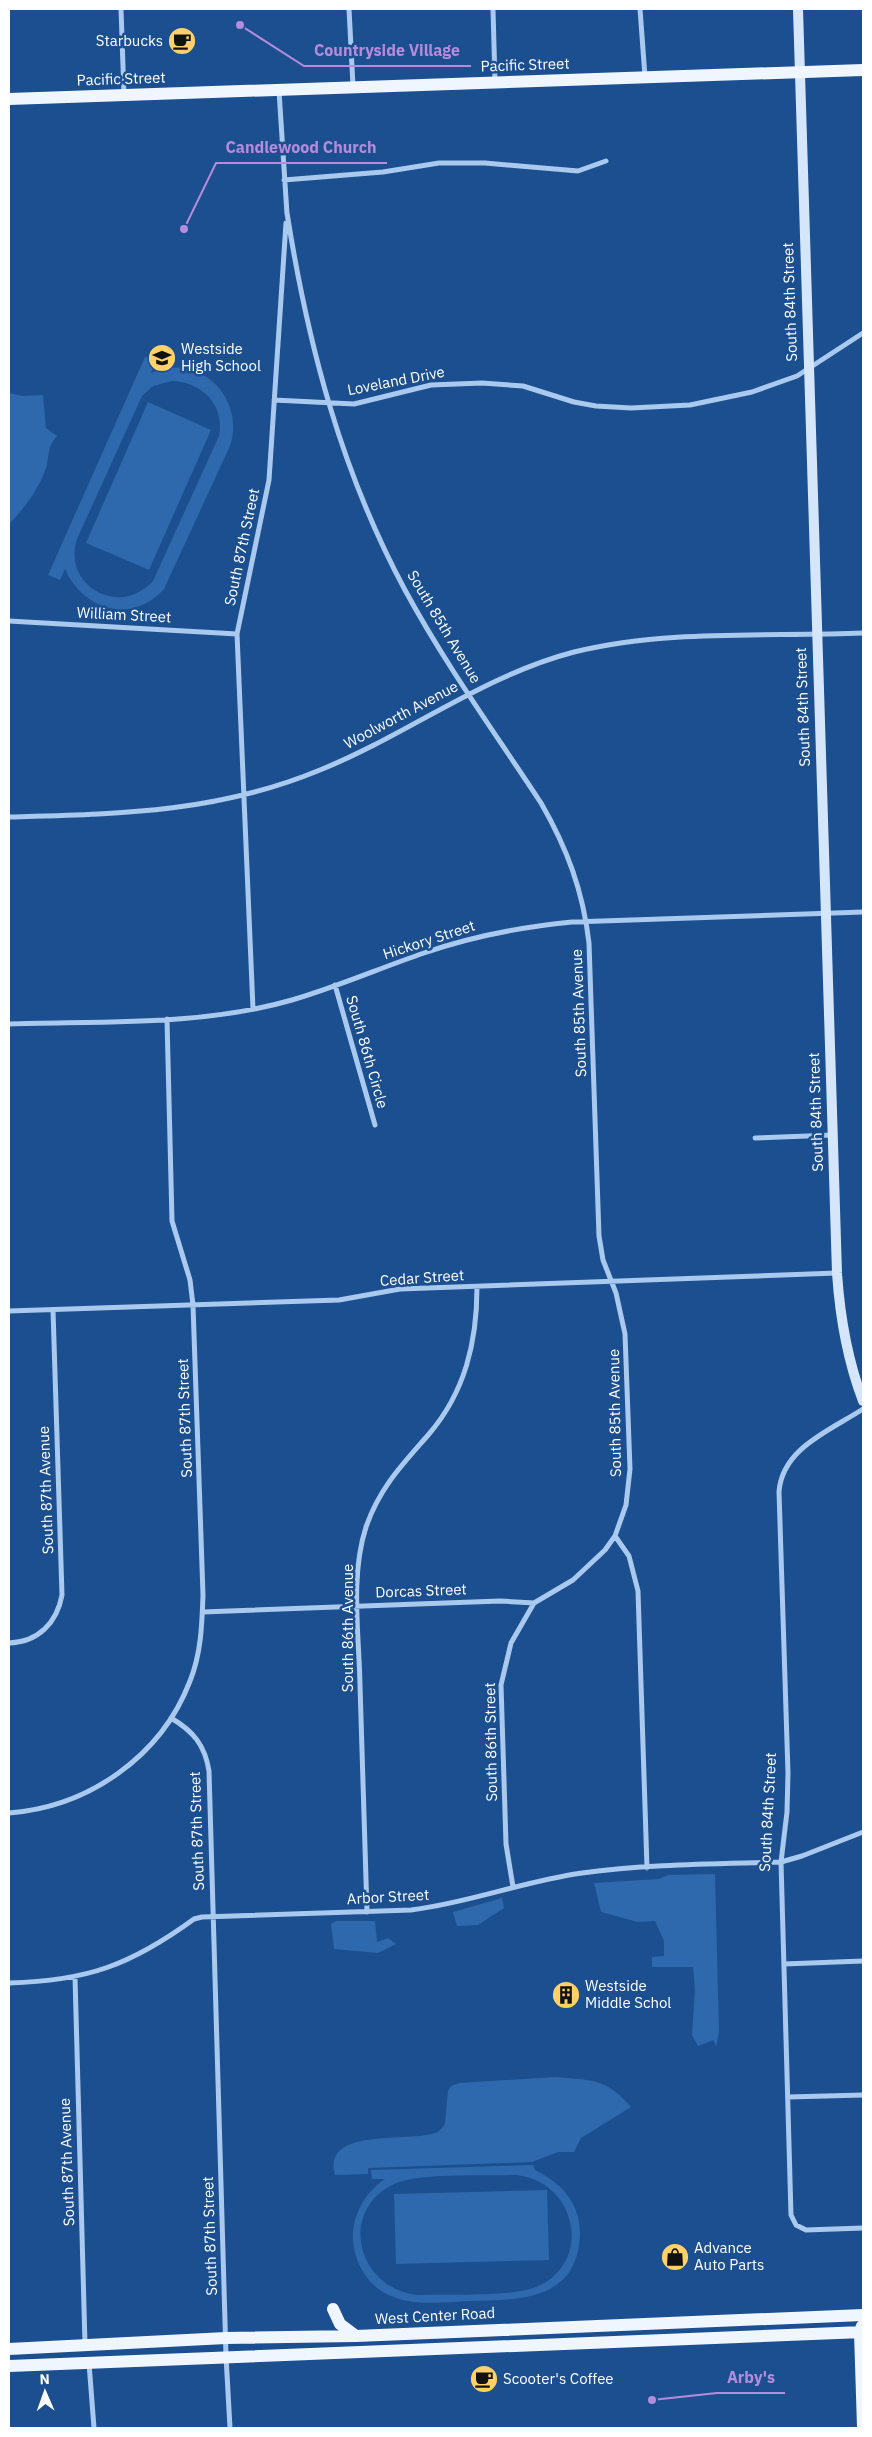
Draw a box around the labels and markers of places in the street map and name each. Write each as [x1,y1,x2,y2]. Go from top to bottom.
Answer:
cafe icon: Starbucks [167,26,197,56]
place label: Starbucks [96,31,163,50]
callout: Countryside Village [304,35,471,66]
callout: Candlewood Church [216,132,387,163]
place label: Westside High School [181,339,261,375]
school or university icon: Westside High School [147,343,177,373]
place label: Westside Middle Schol [585,1976,671,2012]
building icon: Westside Middle Schol [551,1980,581,2010]
place label: Advance Auto Parts [694,2238,764,2274]
shop icon: Advance Auto Parts [660,2242,690,2272]
callout: Arby's [717,2362,785,2393]
cafe icon: Scooter's Coffee [469,2364,499,2394]
place label: Scooter's Coffee [503,2369,614,2388]

